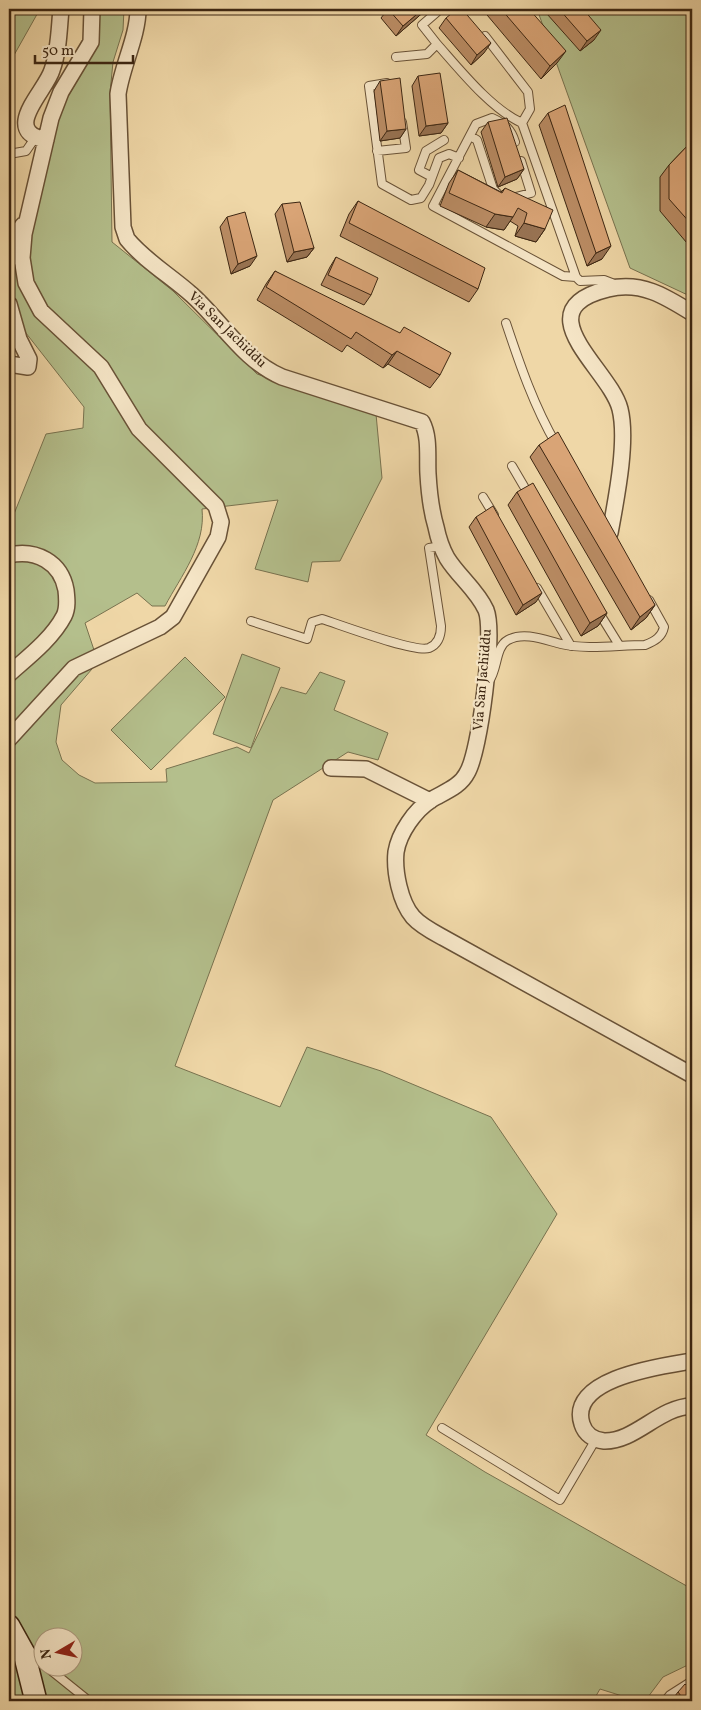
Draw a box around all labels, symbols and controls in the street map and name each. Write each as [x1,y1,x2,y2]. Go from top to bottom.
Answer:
scale bar [35,32,132,64]
text: 50 m [42,41,74,62]
street label: Via San Jachiddu [184,288,271,372]
street label: Via San Jachiddu [469,628,497,732]
north arrow [32,1628,82,1678]
text: N [36,1647,57,1660]

